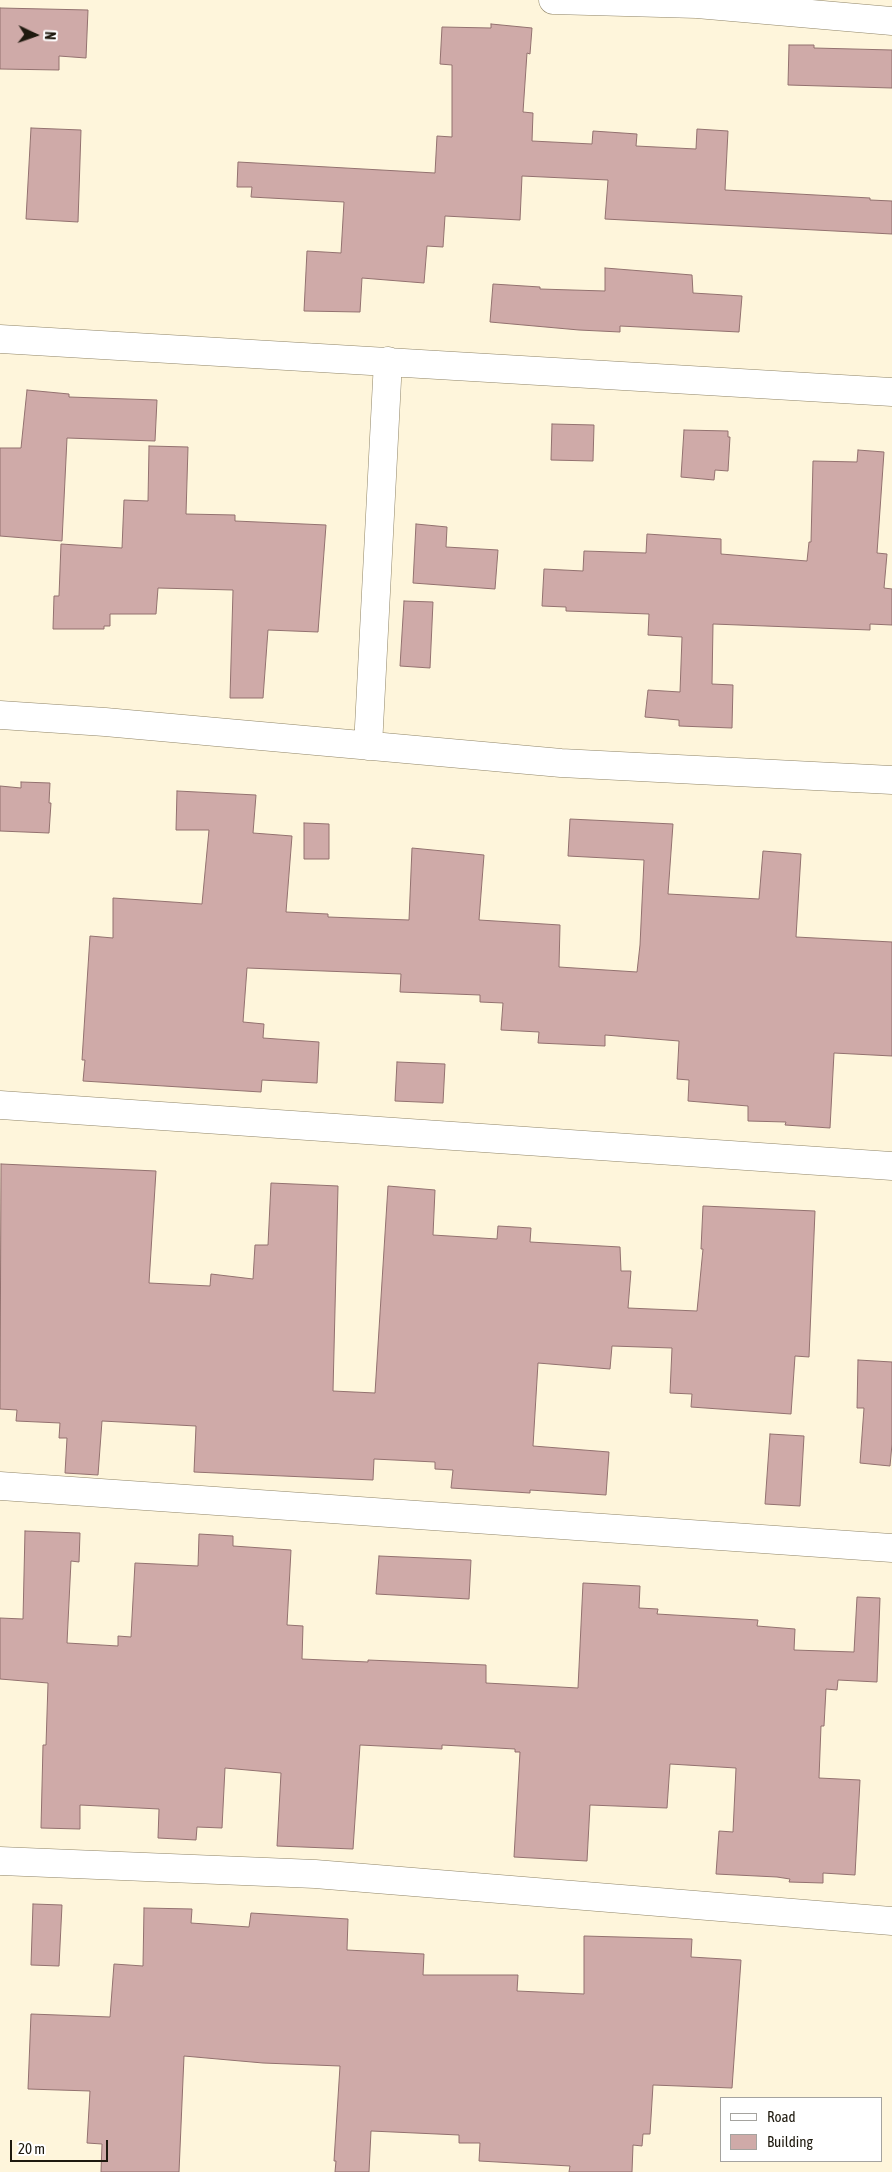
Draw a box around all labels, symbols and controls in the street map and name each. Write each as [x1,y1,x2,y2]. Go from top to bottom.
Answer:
north arrow [10,10,60,60]
text: N [42,31,58,40]
legend [720,2097,882,2162]
text: Road [767,2108,796,2125]
scale bar [12,2130,110,2162]
text: Building [767,2133,813,2150]
text: 20 m [18,2140,45,2157]

